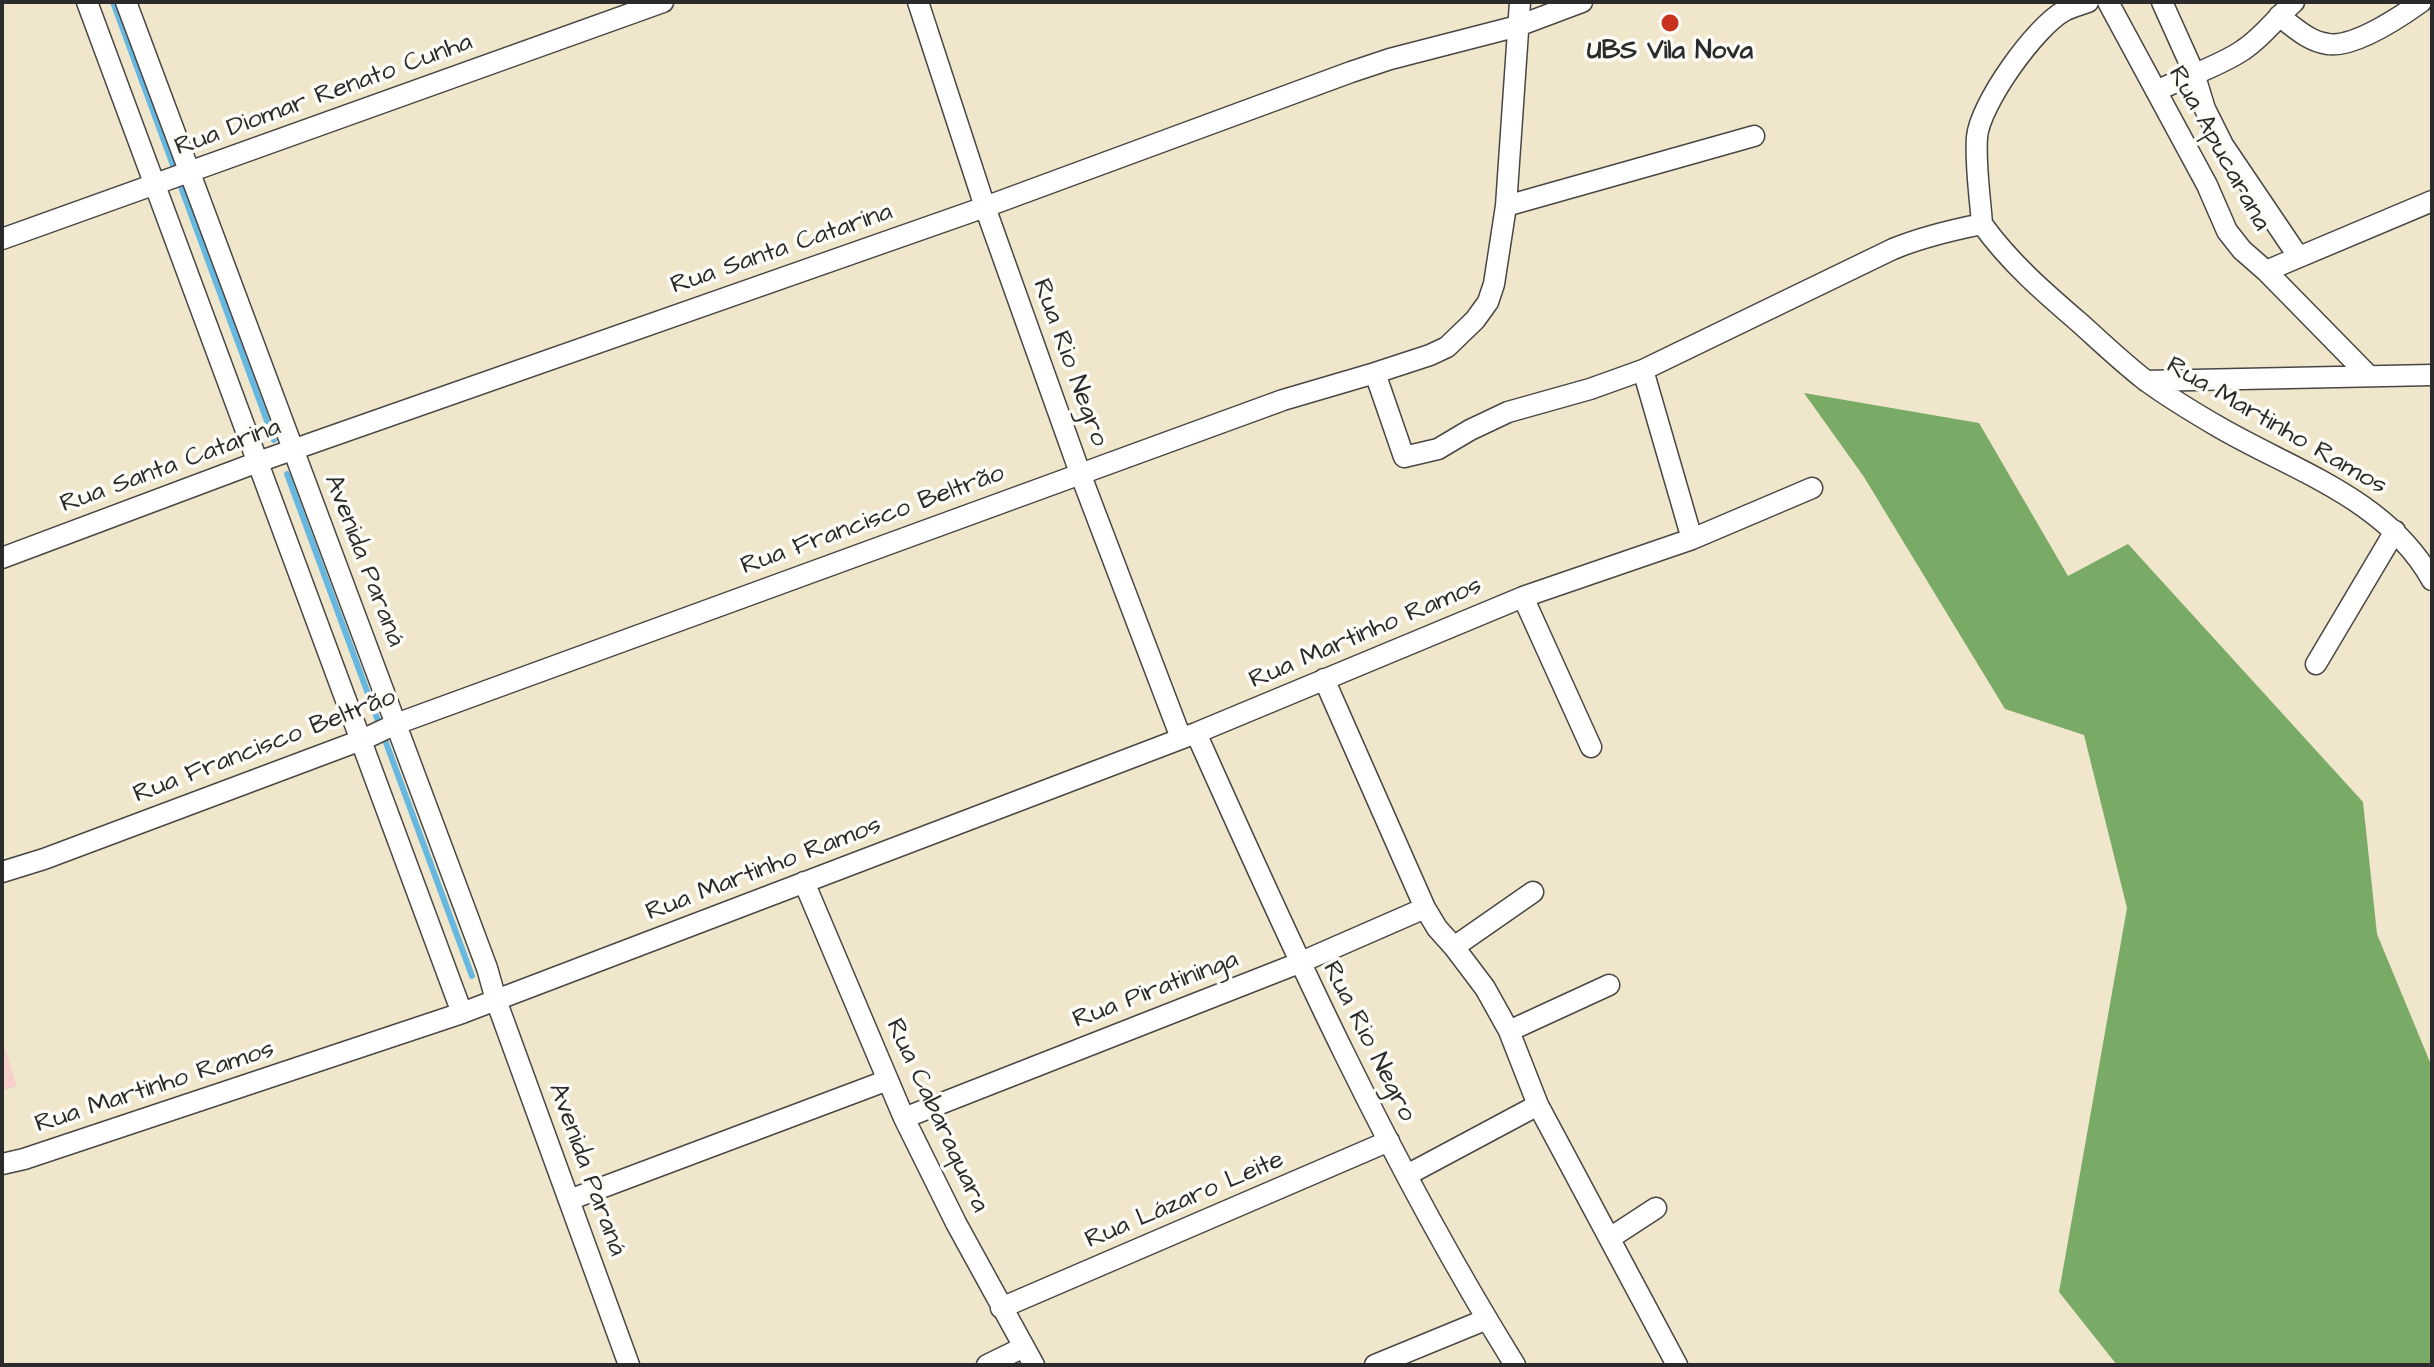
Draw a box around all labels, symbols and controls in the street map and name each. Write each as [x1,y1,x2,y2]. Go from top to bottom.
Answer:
marker: UBS Vila Nova [1659,12,1681,34]
street label: Rua Diomar Renato Cunha [171,28,477,164]
place label: UBS Vila Nova [1587,37,1753,69]
street label: Rua Apucarana [2160,61,2276,237]
street label: Rua Santa Catarina [667,197,897,303]
street label: Rua Rio Negro [1024,275,1114,451]
street label: Rua Martinho Ramos [2160,351,2392,503]
street label: Rua Santa Catarina [56,413,286,521]
street label: Rua Francisco Beltrão [737,459,1009,583]
street label: Avenida Paraná [316,471,410,651]
street label: Rua Martinho Ramos [1245,571,1487,697]
street label: Rua Francisco Beltrão [130,683,400,811]
street label: Rua Martinho Ramos [642,811,886,929]
street label: Rua Piratininga [1069,945,1243,1037]
street label: Rua Rio Negro [1314,957,1422,1127]
street label: Rua Cabaraquara [878,1014,994,1218]
street label: Rua Martinho Ramos [32,1035,278,1141]
street label: Avenida Paraná [540,1079,632,1261]
street label: Rua Lázaro Leite [1081,1145,1289,1257]

